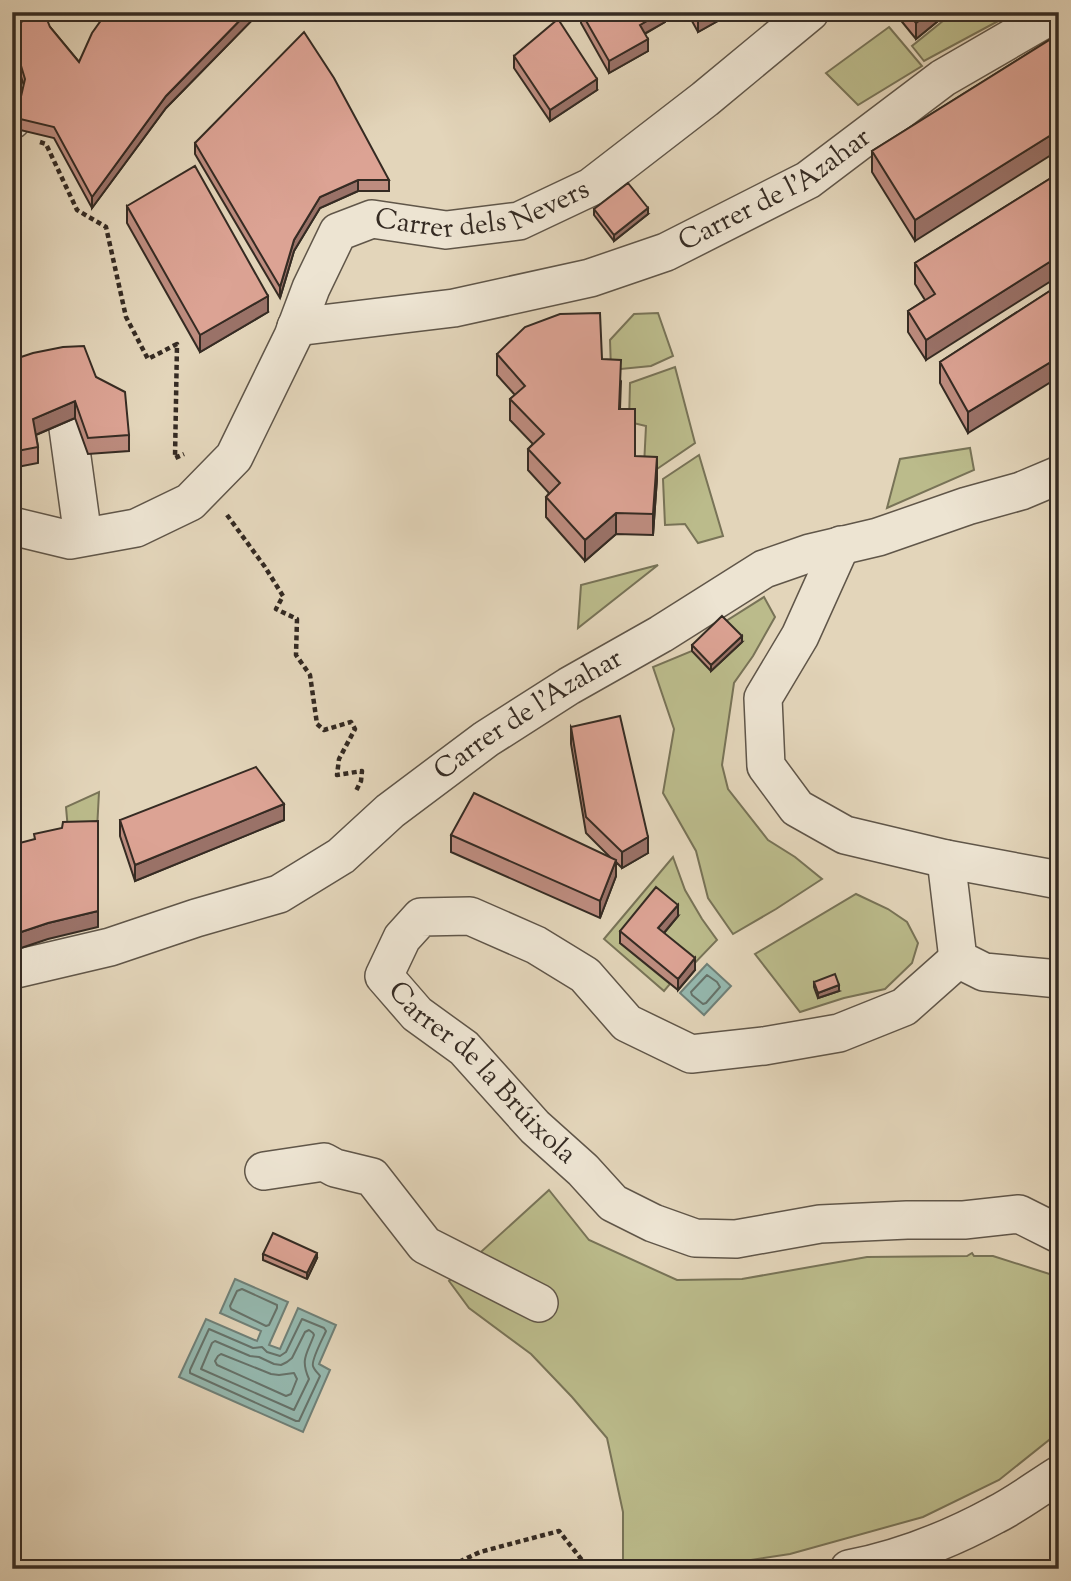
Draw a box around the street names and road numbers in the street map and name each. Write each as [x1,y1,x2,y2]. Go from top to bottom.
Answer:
street label: Carrer de l'Azahar [672,119,880,262]
street label: Carrer dels Nevers [372,170,597,250]
street label: Carrer de l'Azahar [426,639,631,791]
street label: Carrer de la Brúixola [378,973,585,1174]

